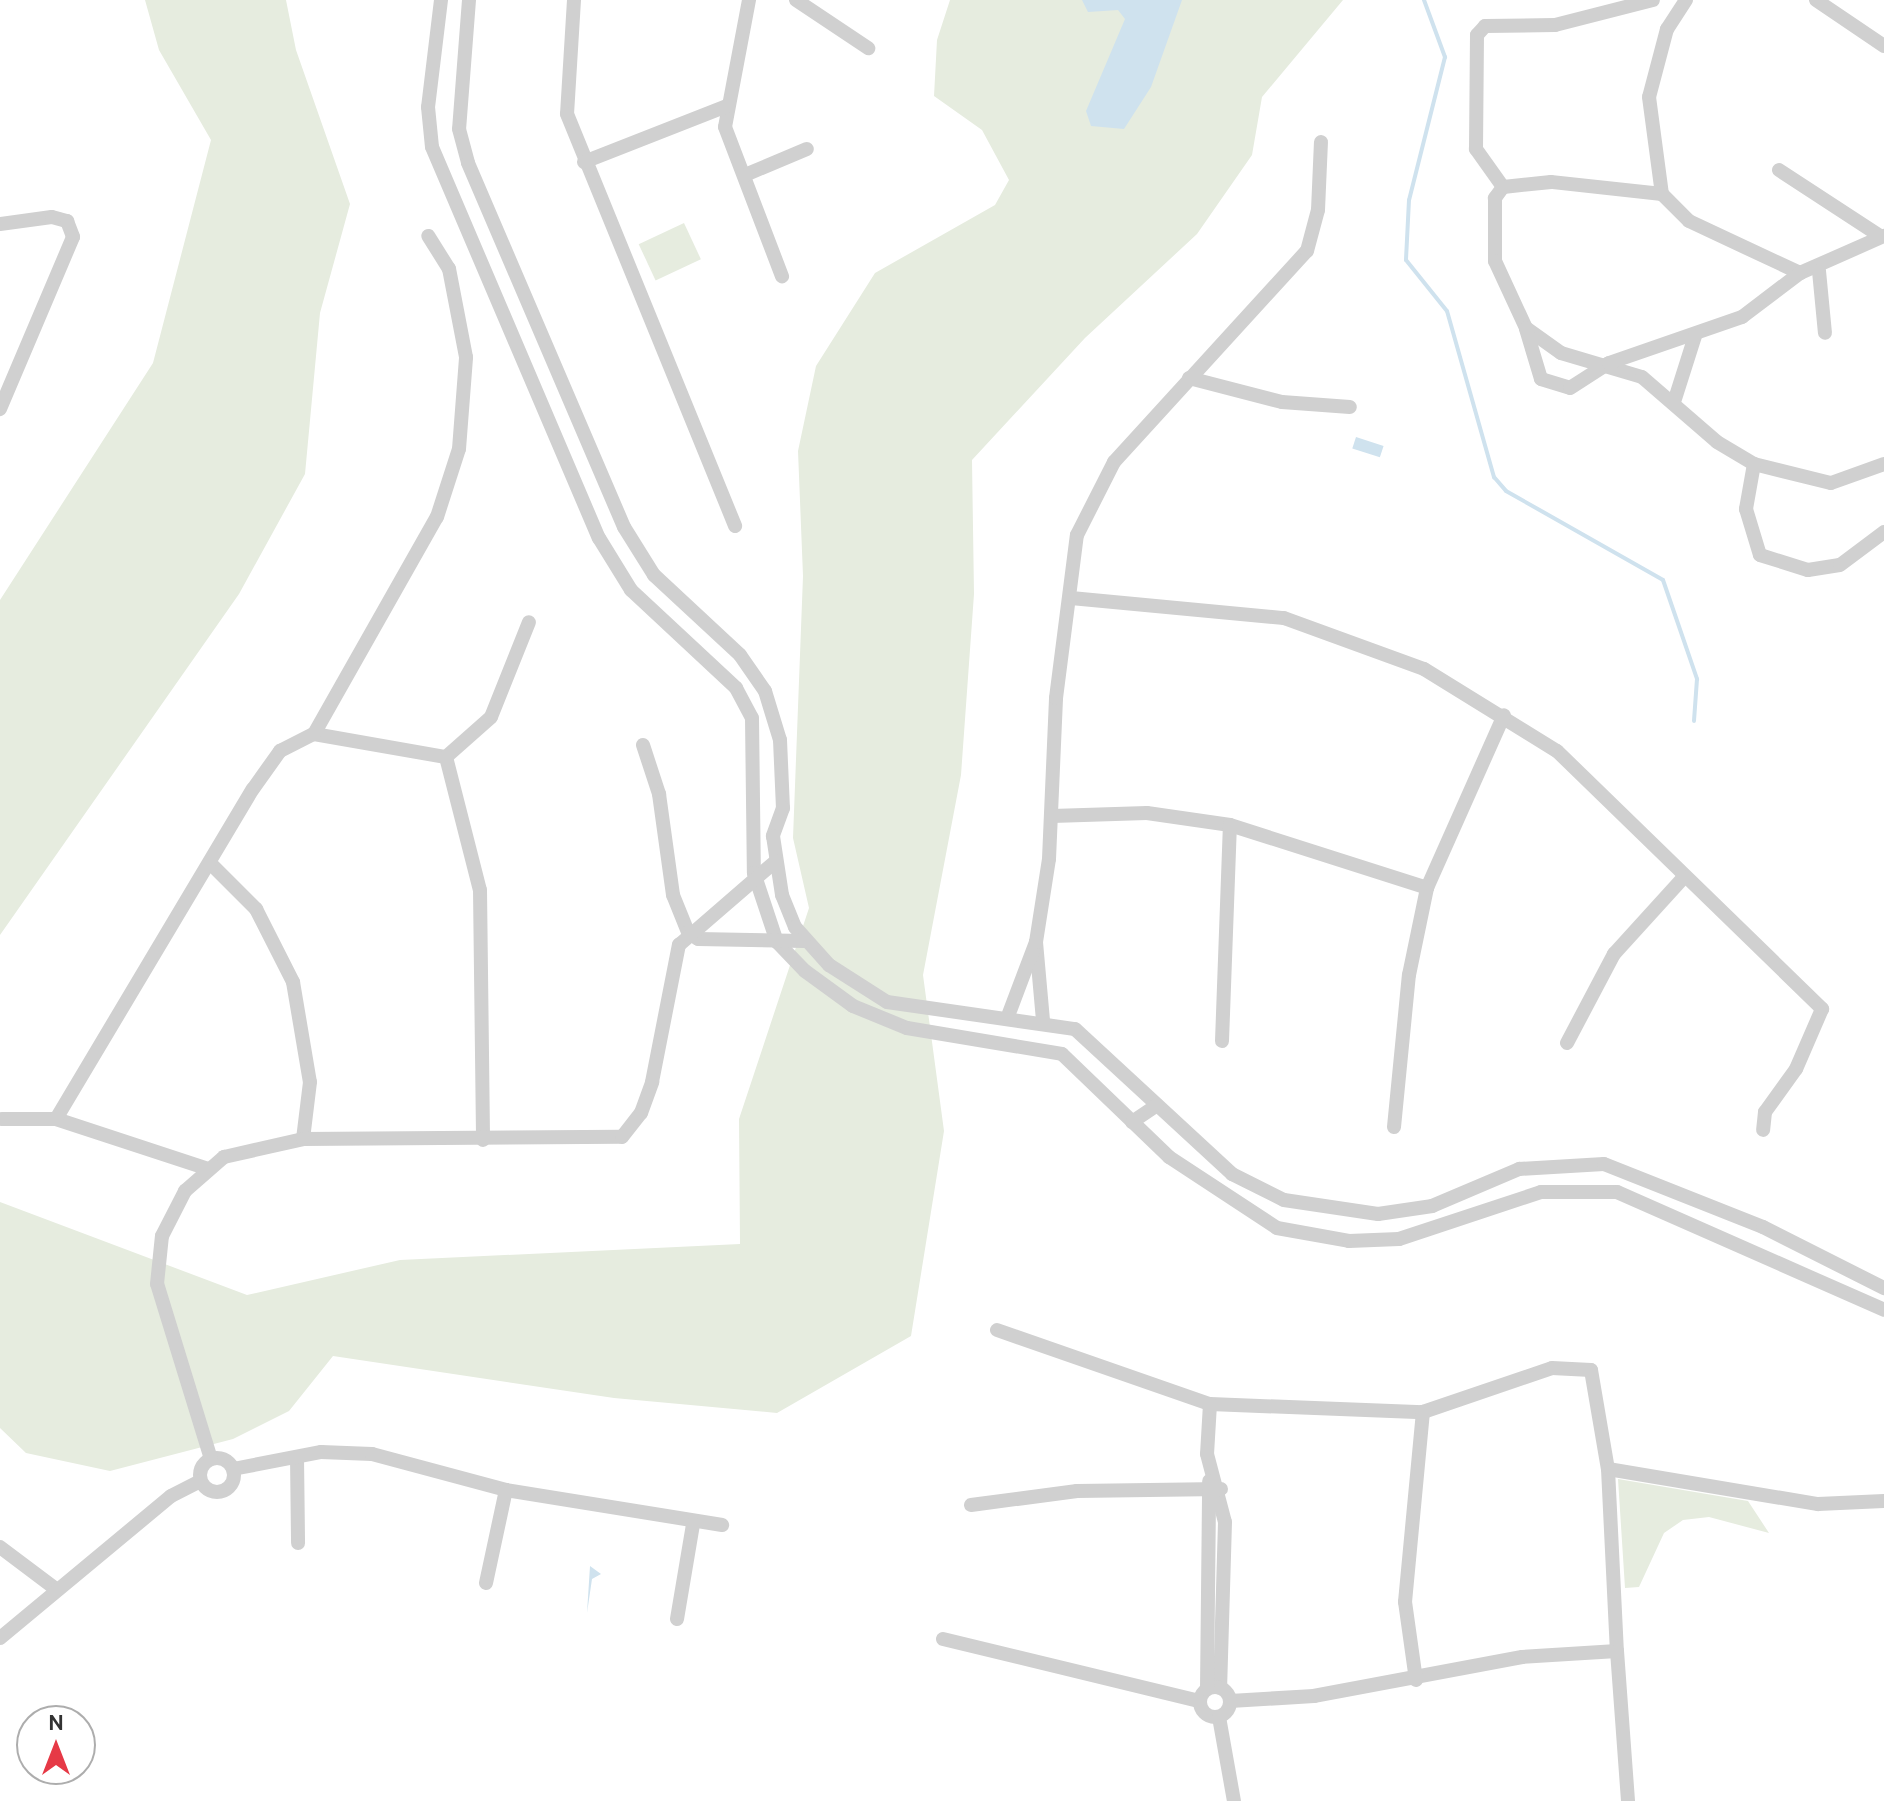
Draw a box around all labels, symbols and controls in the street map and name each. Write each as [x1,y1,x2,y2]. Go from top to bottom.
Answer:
north arrow [16,1705,96,1785]
text: N [48,1709,64,1736]

